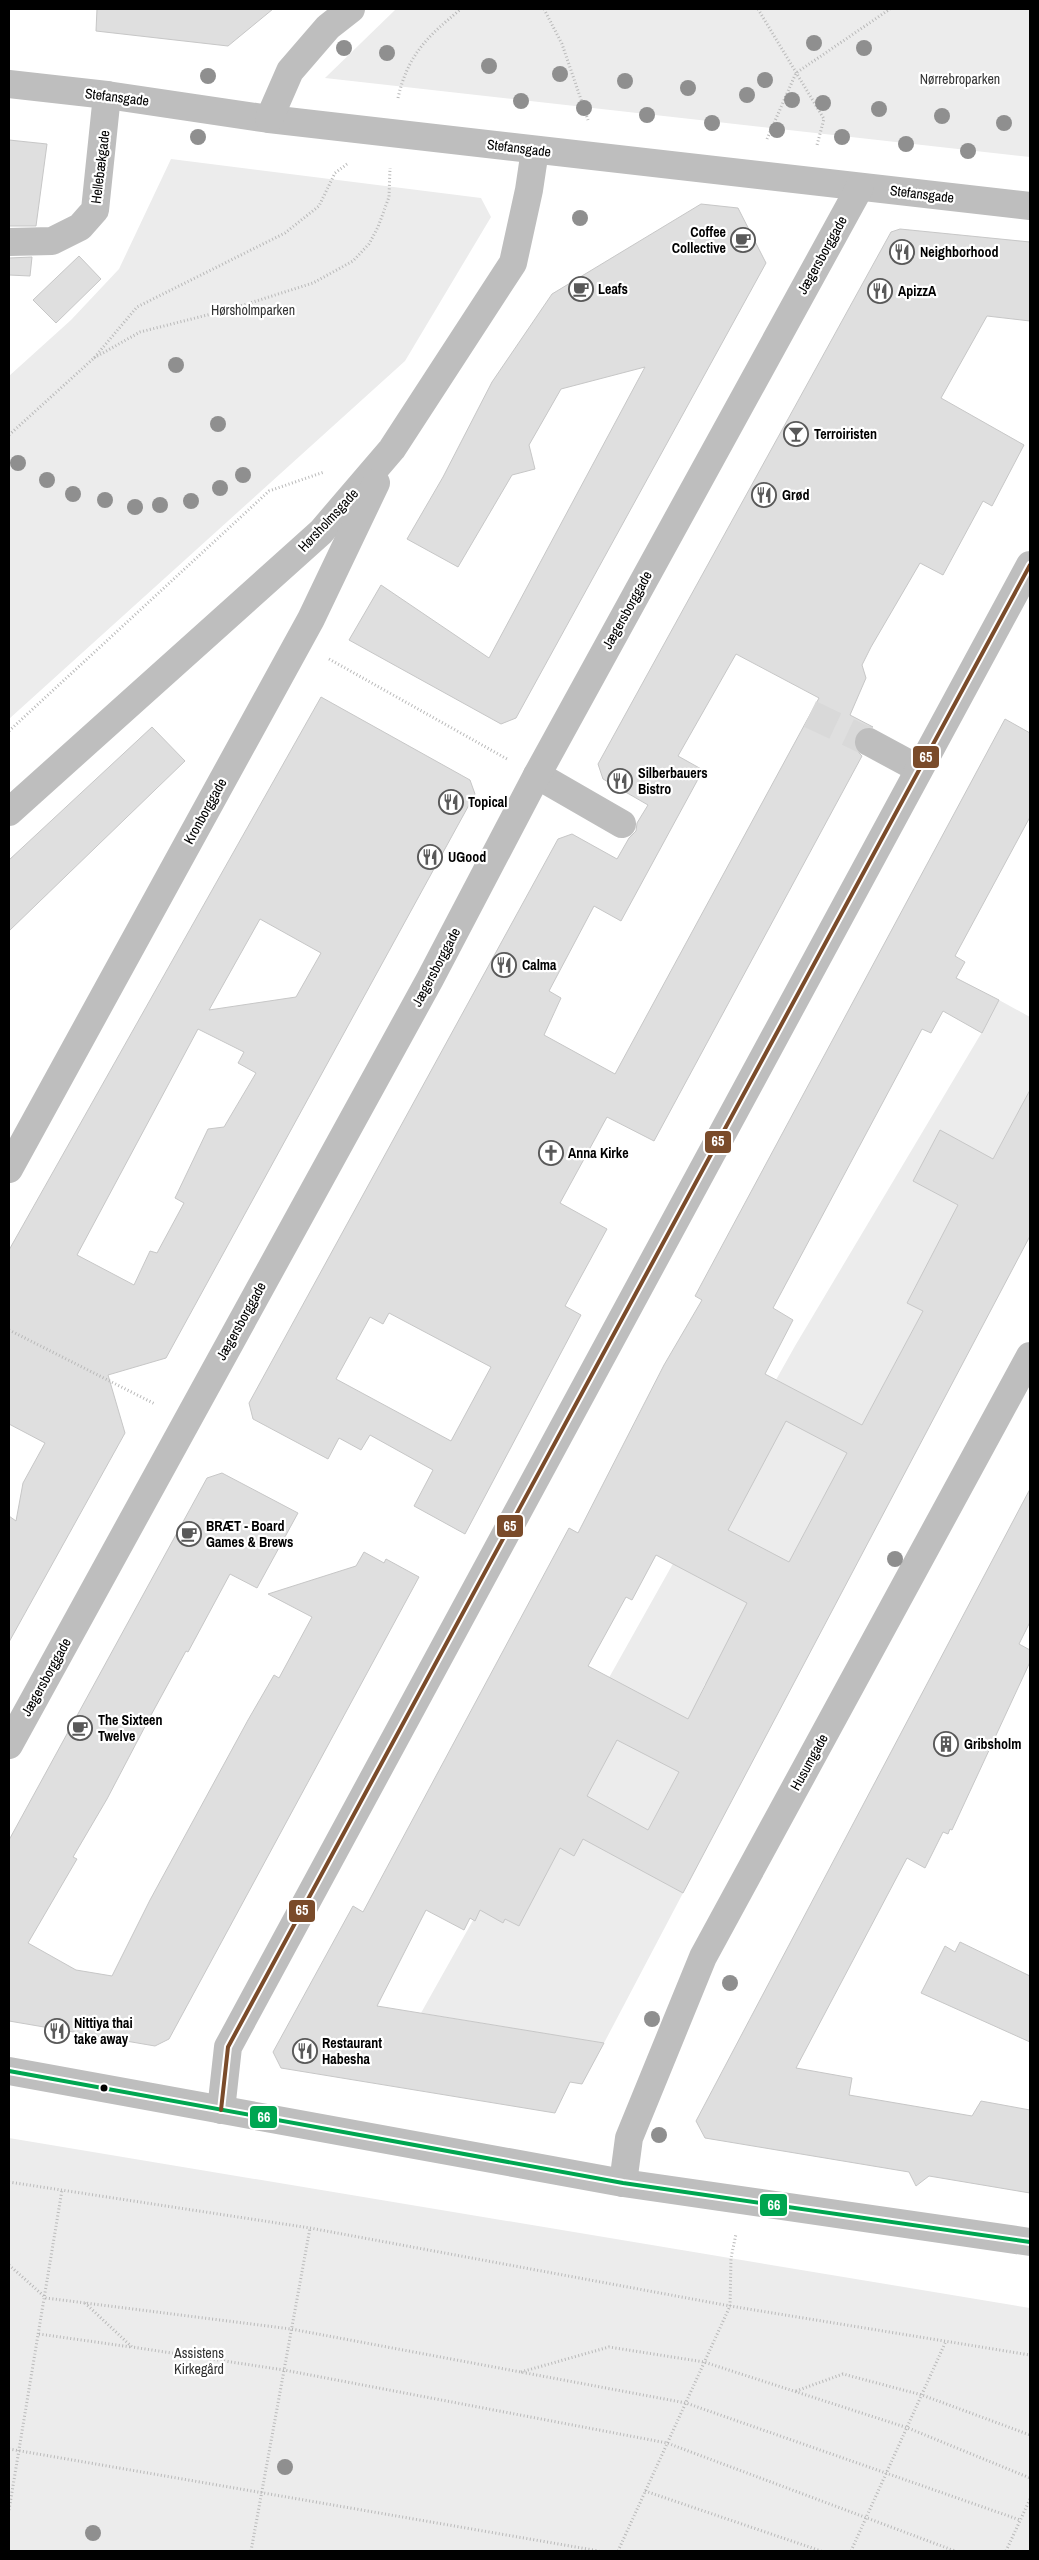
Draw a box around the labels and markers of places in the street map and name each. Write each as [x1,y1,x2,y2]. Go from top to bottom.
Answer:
place label: Coffee Collective [672,223,726,257]
cafe icon: Coffee Collective [730,227,756,253]
restaurant icon: Neighborhood [889,239,915,265]
place label: Neighborhood [920,243,998,261]
cafe icon: Leafs [568,276,594,302]
restaurant icon: ApizzA [867,278,893,304]
place label: Leafs [598,280,628,298]
place label: ApizzA [898,282,937,300]
bar icon: Terroiristen [783,421,809,447]
place label: Terroiristen [814,425,877,443]
restaurant icon: Grød [751,482,777,508]
place label: Grød [782,486,809,504]
place label: Silberbauers Bistro [638,764,708,798]
restaurant icon: Silberbauers Bistro [607,768,633,794]
restaurant icon: Topical [438,789,464,815]
place label: Topical [468,793,507,811]
restaurant icon: UGood [417,844,443,870]
place label: UGood [448,848,486,866]
restaurant icon: Calma [491,952,517,978]
place label: Calma [522,956,557,974]
church icon: Anna Kirke [538,1140,564,1166]
place label: Anna Kirke [568,1144,629,1162]
place label: BRÆT - Board Games & Brews [206,1517,293,1551]
cafe icon: BRÆT - Board Games & Brews [176,1521,202,1547]
place label: The Sixteen Twelve [98,1711,162,1745]
cafe icon: The Sixteen Twelve [67,1715,93,1741]
building icon: Gribsholm [933,1731,959,1757]
place label: Gribsholm [964,1735,1021,1753]
place label: Nittiya thai take away [74,2014,133,2048]
restaurant icon: Nittiya thai take away [44,2018,70,2044]
place label: Restaurant Habesha [322,2034,382,2068]
restaurant icon: Restaurant Habesha [292,2038,318,2064]
unlabelled marker [99,2083,109,2093]

